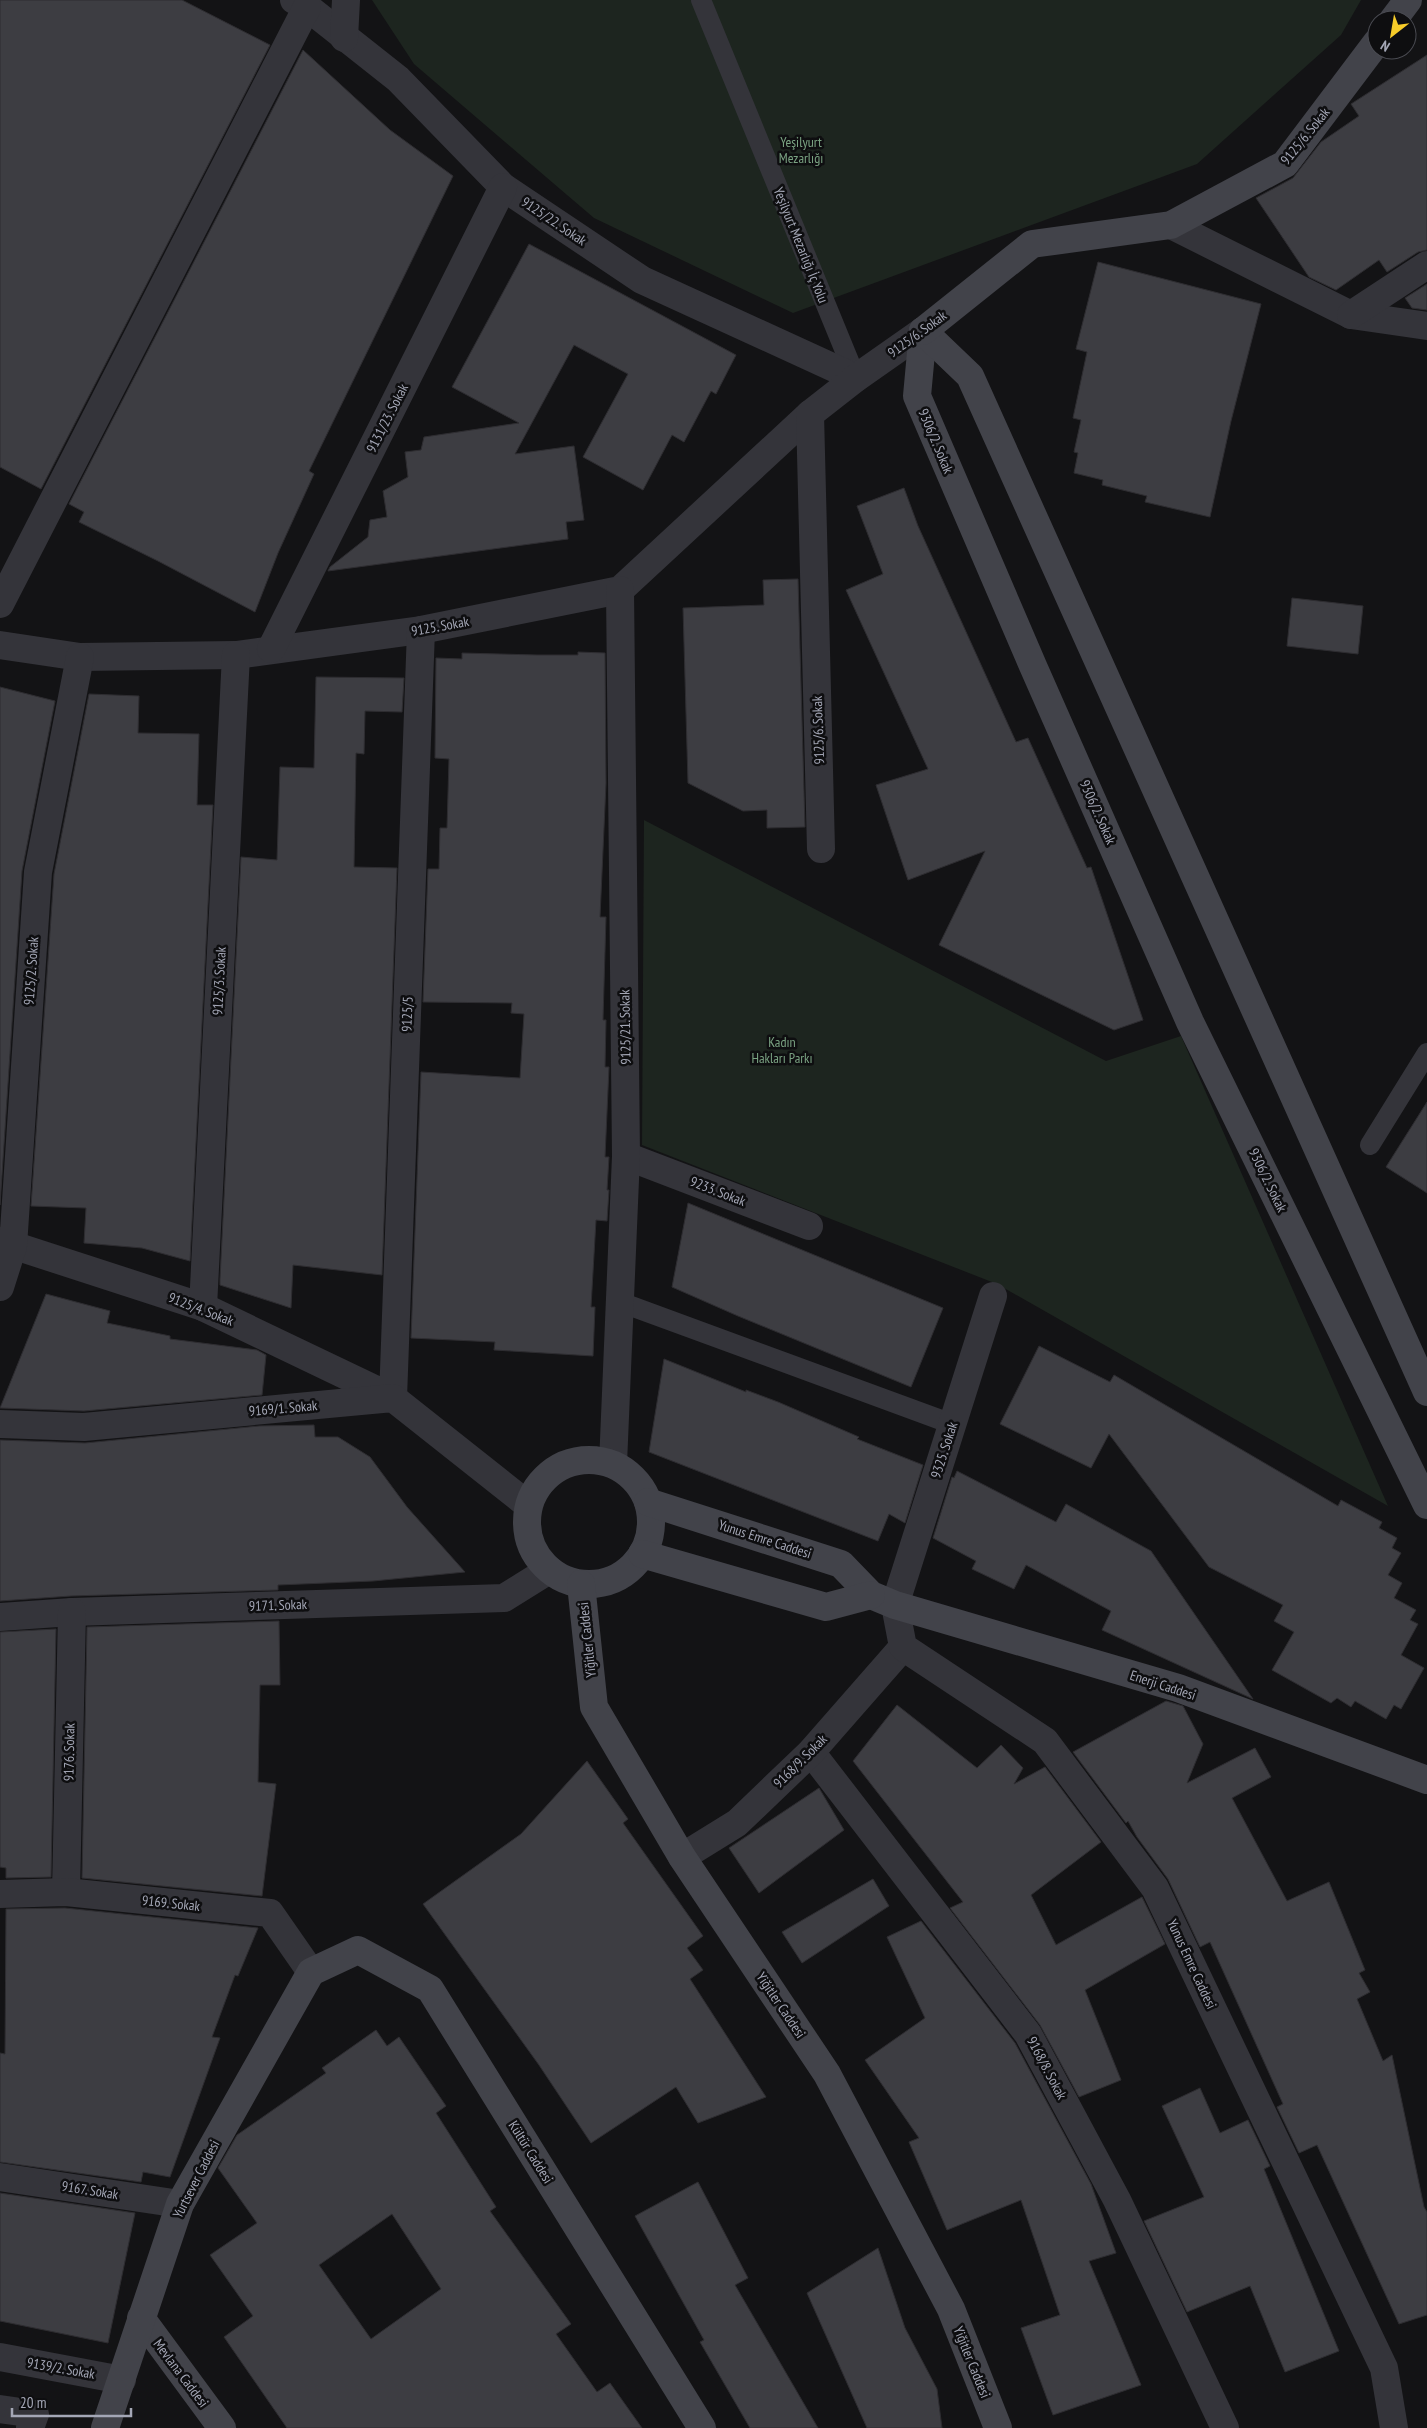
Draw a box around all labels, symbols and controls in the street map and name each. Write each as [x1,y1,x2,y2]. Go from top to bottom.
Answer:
north arrow [1367,10,1417,60]
text: N [1377,36,1393,56]
street label: 9125/6. Sokak [1276,103,1334,168]
park label: Yeşilyurt Mezarlığı [779,133,823,167]
street label: Yeşilyurt Mezarlığı İç Yolu [770,184,832,306]
street label: 9125/22. Sokak [518,193,591,250]
street label: 9125/6. Sokak [884,306,951,361]
street label: 9131/23. Sokak [362,380,412,455]
street label: 9306/2. Sokak [914,406,958,477]
street label: 9125. Sokak [410,612,471,640]
street label: 9125/6. Sokak [808,695,828,765]
street label: 9306/2. Sokak [1076,777,1120,848]
street label: 9125/2. Sokak [20,936,42,1006]
street label: 9125/3. Sokak [208,946,230,1016]
street label: 9125/21. Sokak [615,989,635,1065]
street label: 9125/5 [397,996,417,1032]
park label: Kadın Hakları Parkı [751,1033,813,1067]
street label: 9306/2. Sokak [1245,1145,1291,1215]
street label: 9233. Sokak [688,1172,749,1210]
street label: 9125/4. Sokak [166,1288,237,1330]
street label: 9169/1. Sokak [248,1396,319,1420]
street label: 9325. Sokak [926,1419,962,1480]
street label: Yunus Emre Caddesi [716,1515,814,1563]
street label: 9171. Sokak [249,1595,308,1615]
street label: Yiğitler Caddesi [574,1601,600,1679]
street label: Enerji Caddesi [1128,1666,1198,1704]
street label: 9176. Sokak [59,1722,79,1781]
street label: 9168/9. Sokak [769,1730,831,1792]
street label: 9169. Sokak [141,1891,201,1915]
street label: Yunus Emre Caddesi [1163,1916,1221,2012]
street label: Yiğitler Caddesi [752,1969,810,2041]
street label: 9168/8. Sokak [1023,2033,1071,2103]
street label: Kültür Caddesi [505,2117,557,2187]
street label: Yurtsever Caddesi [169,2137,223,2221]
street label: 9167. Sokak [60,2177,120,2203]
street label: Yiğitler Caddesi [949,2324,995,2400]
street label: Mevlana Caddesi [149,2335,213,2411]
street label: 9139/2. Sokak [26,2353,97,2383]
scale bar [12,2386,131,2418]
text: 20 m [20,2393,46,2412]

